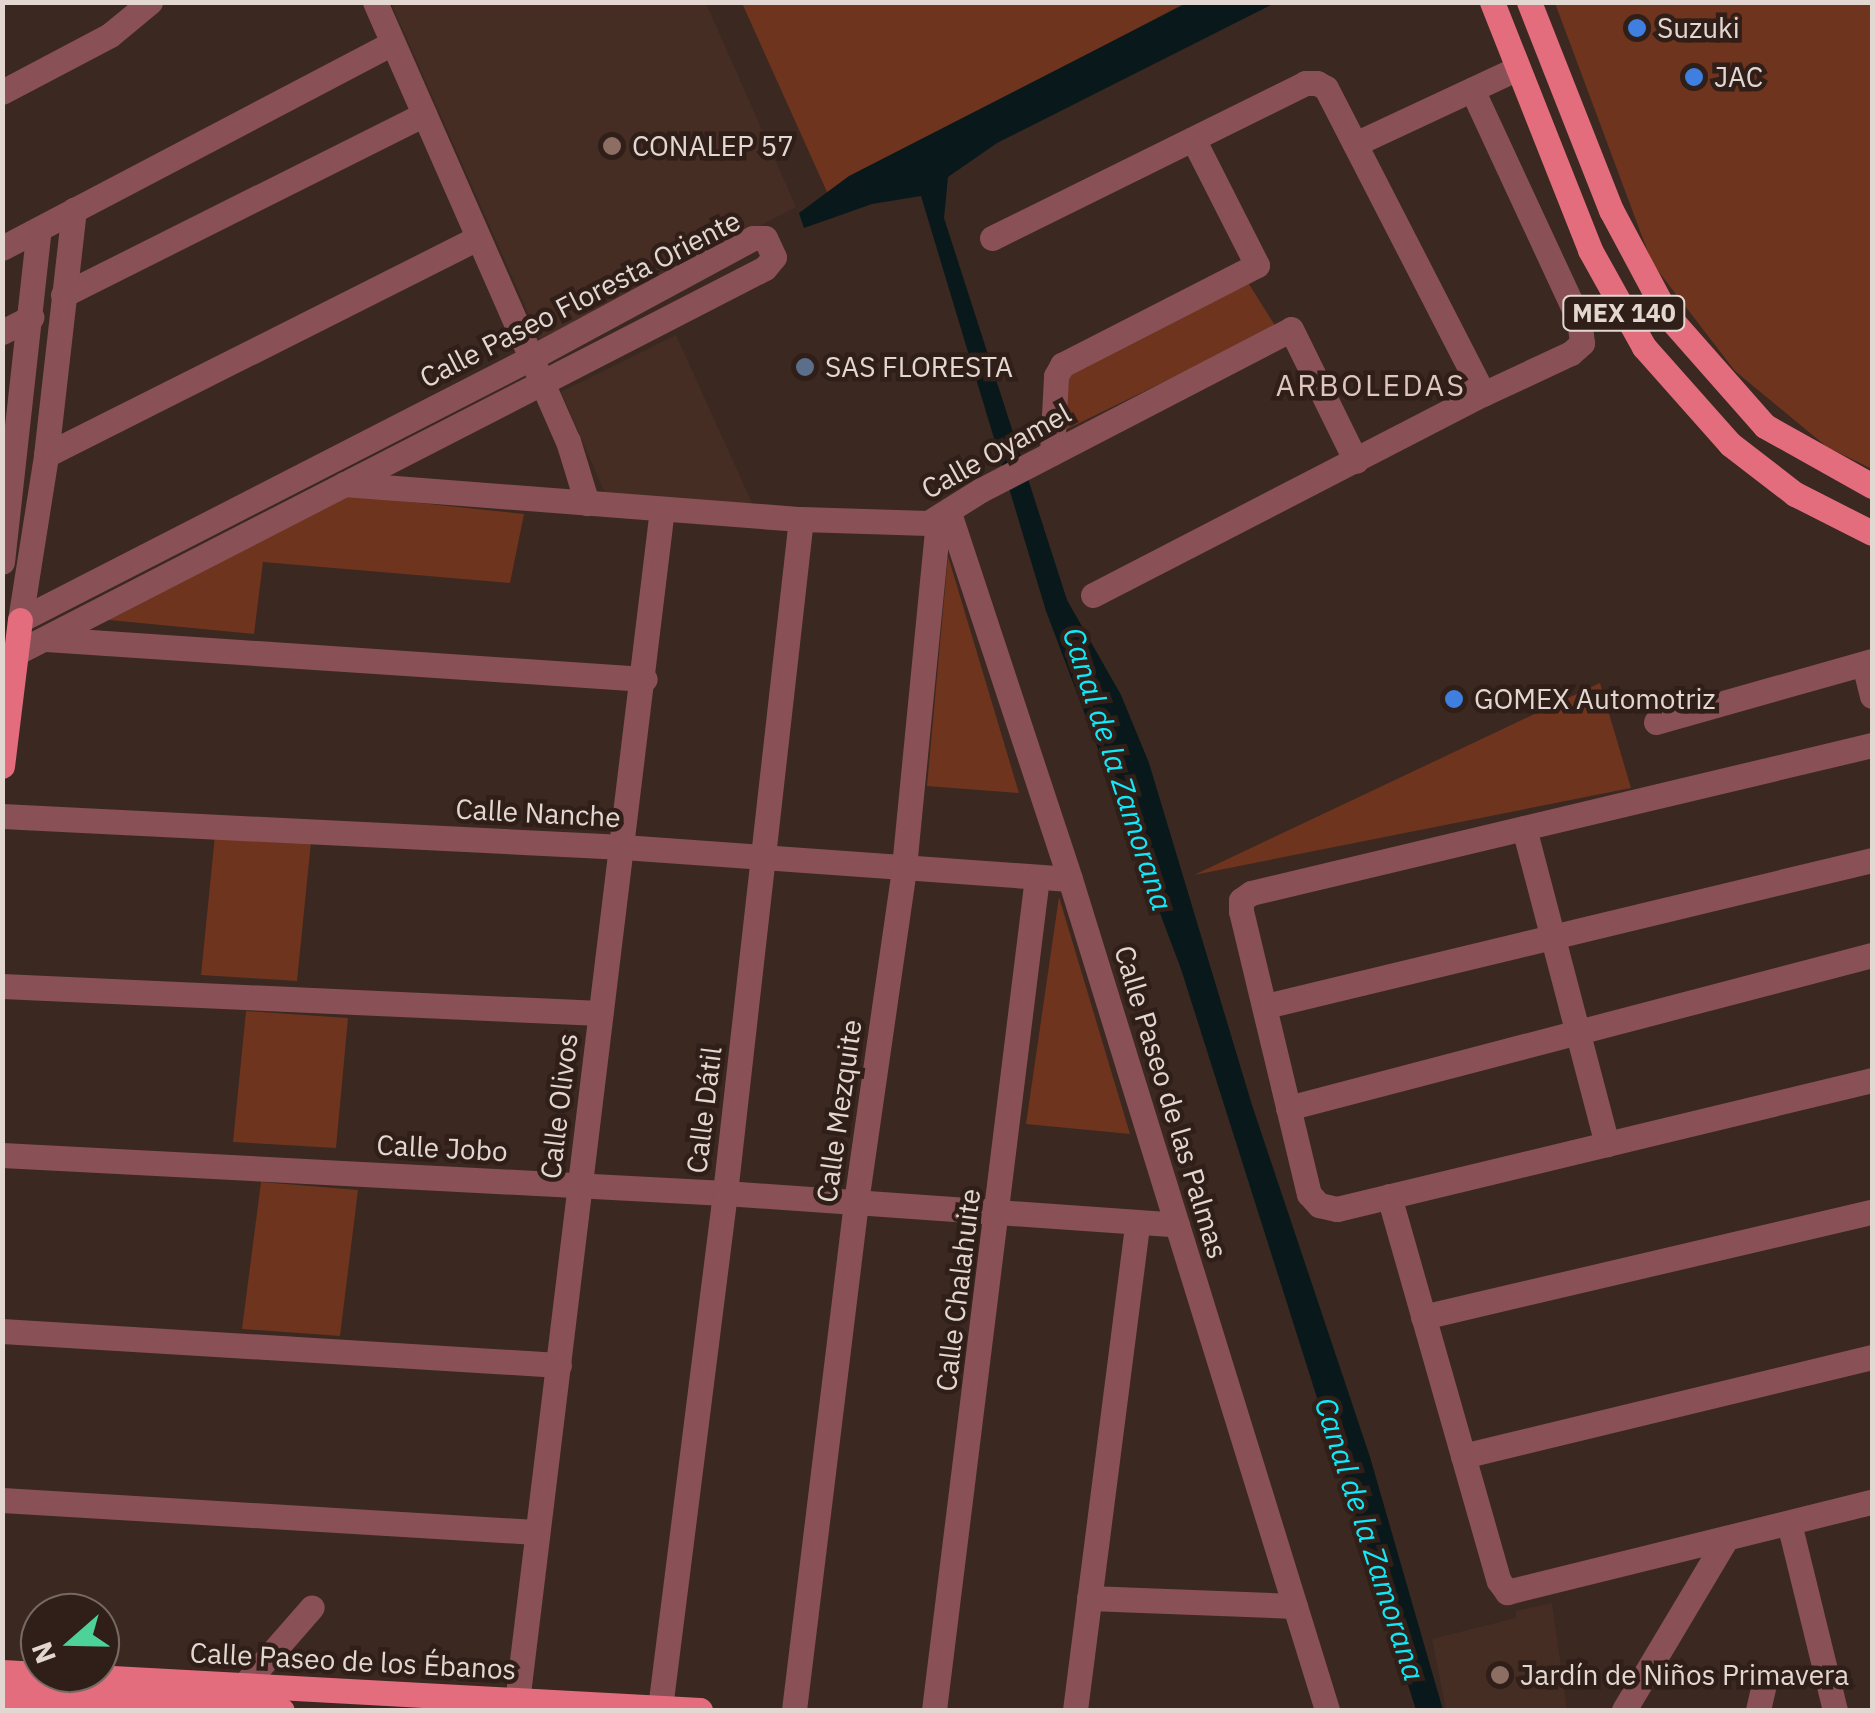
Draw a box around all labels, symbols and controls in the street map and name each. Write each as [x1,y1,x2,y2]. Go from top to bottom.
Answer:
place label: Suzuki [1657,11,1740,45]
marker: Suzuki [1626,17,1648,39]
place label: JAC [1714,60,1763,94]
marker: JAC [1683,66,1705,88]
place label: CONALEP 57 [632,129,794,163]
marker: CONALEP 57 [601,135,623,157]
street label: Calle Paseo Floresta Oriente [414,203,746,395]
road number: MEX 140 [1562,293,1686,333]
place label: SAS FLORESTA [825,350,1013,384]
marker: SAS FLORESTA [794,356,816,378]
district label: ARBOLEDAS [1276,367,1466,403]
street label: Calle Oyamel [916,396,1076,506]
water label: Canal de la Zamorana [1055,623,1181,915]
place label: GOMEX Automotriz [1474,682,1716,716]
marker: GOMEX Automotriz [1443,688,1465,710]
street label: Calle Nanche [455,792,621,834]
street label: Calle Paseo de las Palmas [1107,941,1235,1263]
street label: Calle Mezquite [810,1017,868,1205]
street label: Calle Olivos [533,1031,585,1181]
street label: Calle Dátil [680,1045,728,1175]
street label: Calle Jobo [376,1128,508,1168]
street label: Calle Chalahuite [929,1187,987,1393]
water label: Canal de la Zamorana [1307,1393,1433,1685]
north arrow [20,1593,120,1693]
street label: Calle Paseo de los Ébanos [189,1636,517,1686]
text: N [22,1637,64,1669]
place label: Jardín de Niños Primavera [1520,1658,1849,1692]
marker: Jardín de Niños Primavera [1489,1664,1511,1686]

